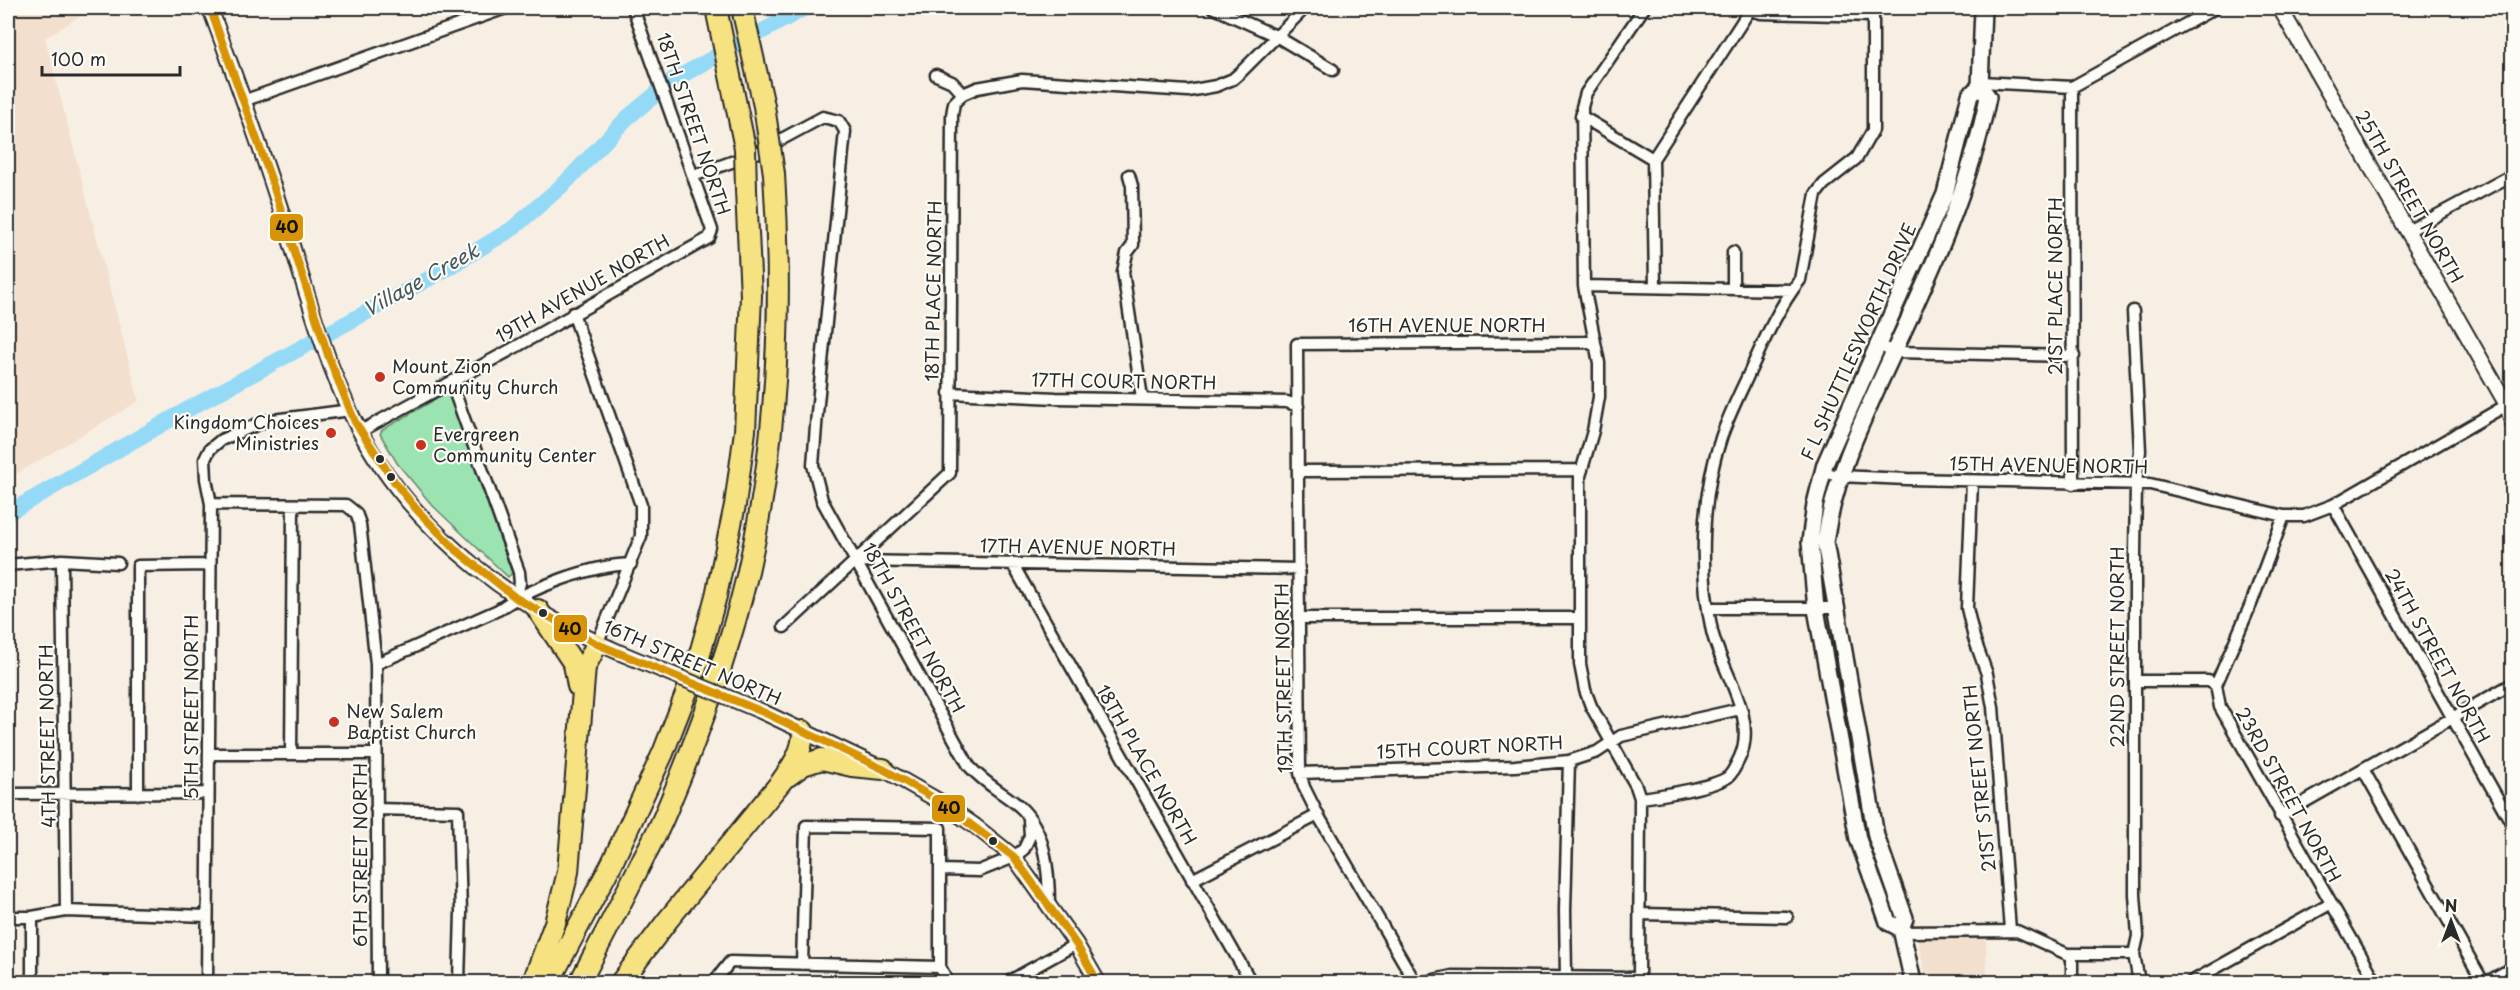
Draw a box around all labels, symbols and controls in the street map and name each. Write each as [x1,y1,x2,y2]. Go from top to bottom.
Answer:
street label: 18TH STREET NORTH [651,29,738,218]
scale bar [42,39,180,77]
text: 100 m [51,45,106,72]
street label: 25TH STREET NORTH [2350,105,2471,288]
street label: 21ST PLACE NORTH [2041,197,2068,375]
street label: 18TH PLACE NORTH [917,200,948,382]
line badge: 40 [269,213,304,242]
text: 40 [276,214,299,238]
street label: F L SHUTTLESWORTH DRIVE [1793,218,1922,464]
street label: 19TH AVENUE NORTH [490,227,674,349]
water label: Village Creek [357,234,485,323]
street label: 16TH AVENUE NORTH [1348,311,1546,338]
place label: Mount Zion Community Church [392,352,559,400]
street label: 17TH COURT NORTH [1031,365,1217,396]
marker: Mount Zion Community Church [373,370,387,384]
place label: Kingdom Choices Ministries [173,408,319,456]
place label: Evergreen Community Center [433,420,597,468]
marker: Kingdom Choices Ministries [324,426,338,440]
marker: Evergreen Community Center [414,438,428,452]
street label: 15TH AVENUE NORTH [1949,449,2149,480]
unlabelled marker [374,453,386,465]
unlabelled marker [385,471,397,483]
street label: 17TH AVENUE NORTH [980,531,1176,562]
street label: 18TH STREET NORTH [856,537,972,717]
street label: 22ND STREET NORTH [2103,546,2130,748]
street label: 24TH STREET NORTH [2379,563,2498,748]
street label: 19TH STREET NORTH [1267,583,1298,773]
unlabelled marker [537,607,549,619]
street label: 16TH STREET NORTH [599,612,786,711]
line badge: 40 [553,614,588,643]
street label: 5TH STREET NORTH [177,615,204,799]
text: 40 [559,616,582,640]
street label: 4TH STREET NORTH [31,644,62,828]
street label: 18TH PLACE NORTH [1090,679,1204,850]
street label: 21ST STREET NORTH [1955,683,2002,873]
place label: New Salem Baptist Church [346,697,476,745]
street label: 23RD STREET NORTH [2230,702,2349,887]
marker: New Salem Baptist Church [327,715,341,729]
street label: 15TH COURT NORTH [1376,728,1564,765]
street label: 6TH STREET NORTH [346,763,373,947]
line badge: 40 [931,794,966,823]
text: 40 [938,795,961,819]
unlabelled marker [987,835,999,847]
north arrow [2421,891,2481,951]
text: N [2445,893,2457,917]

